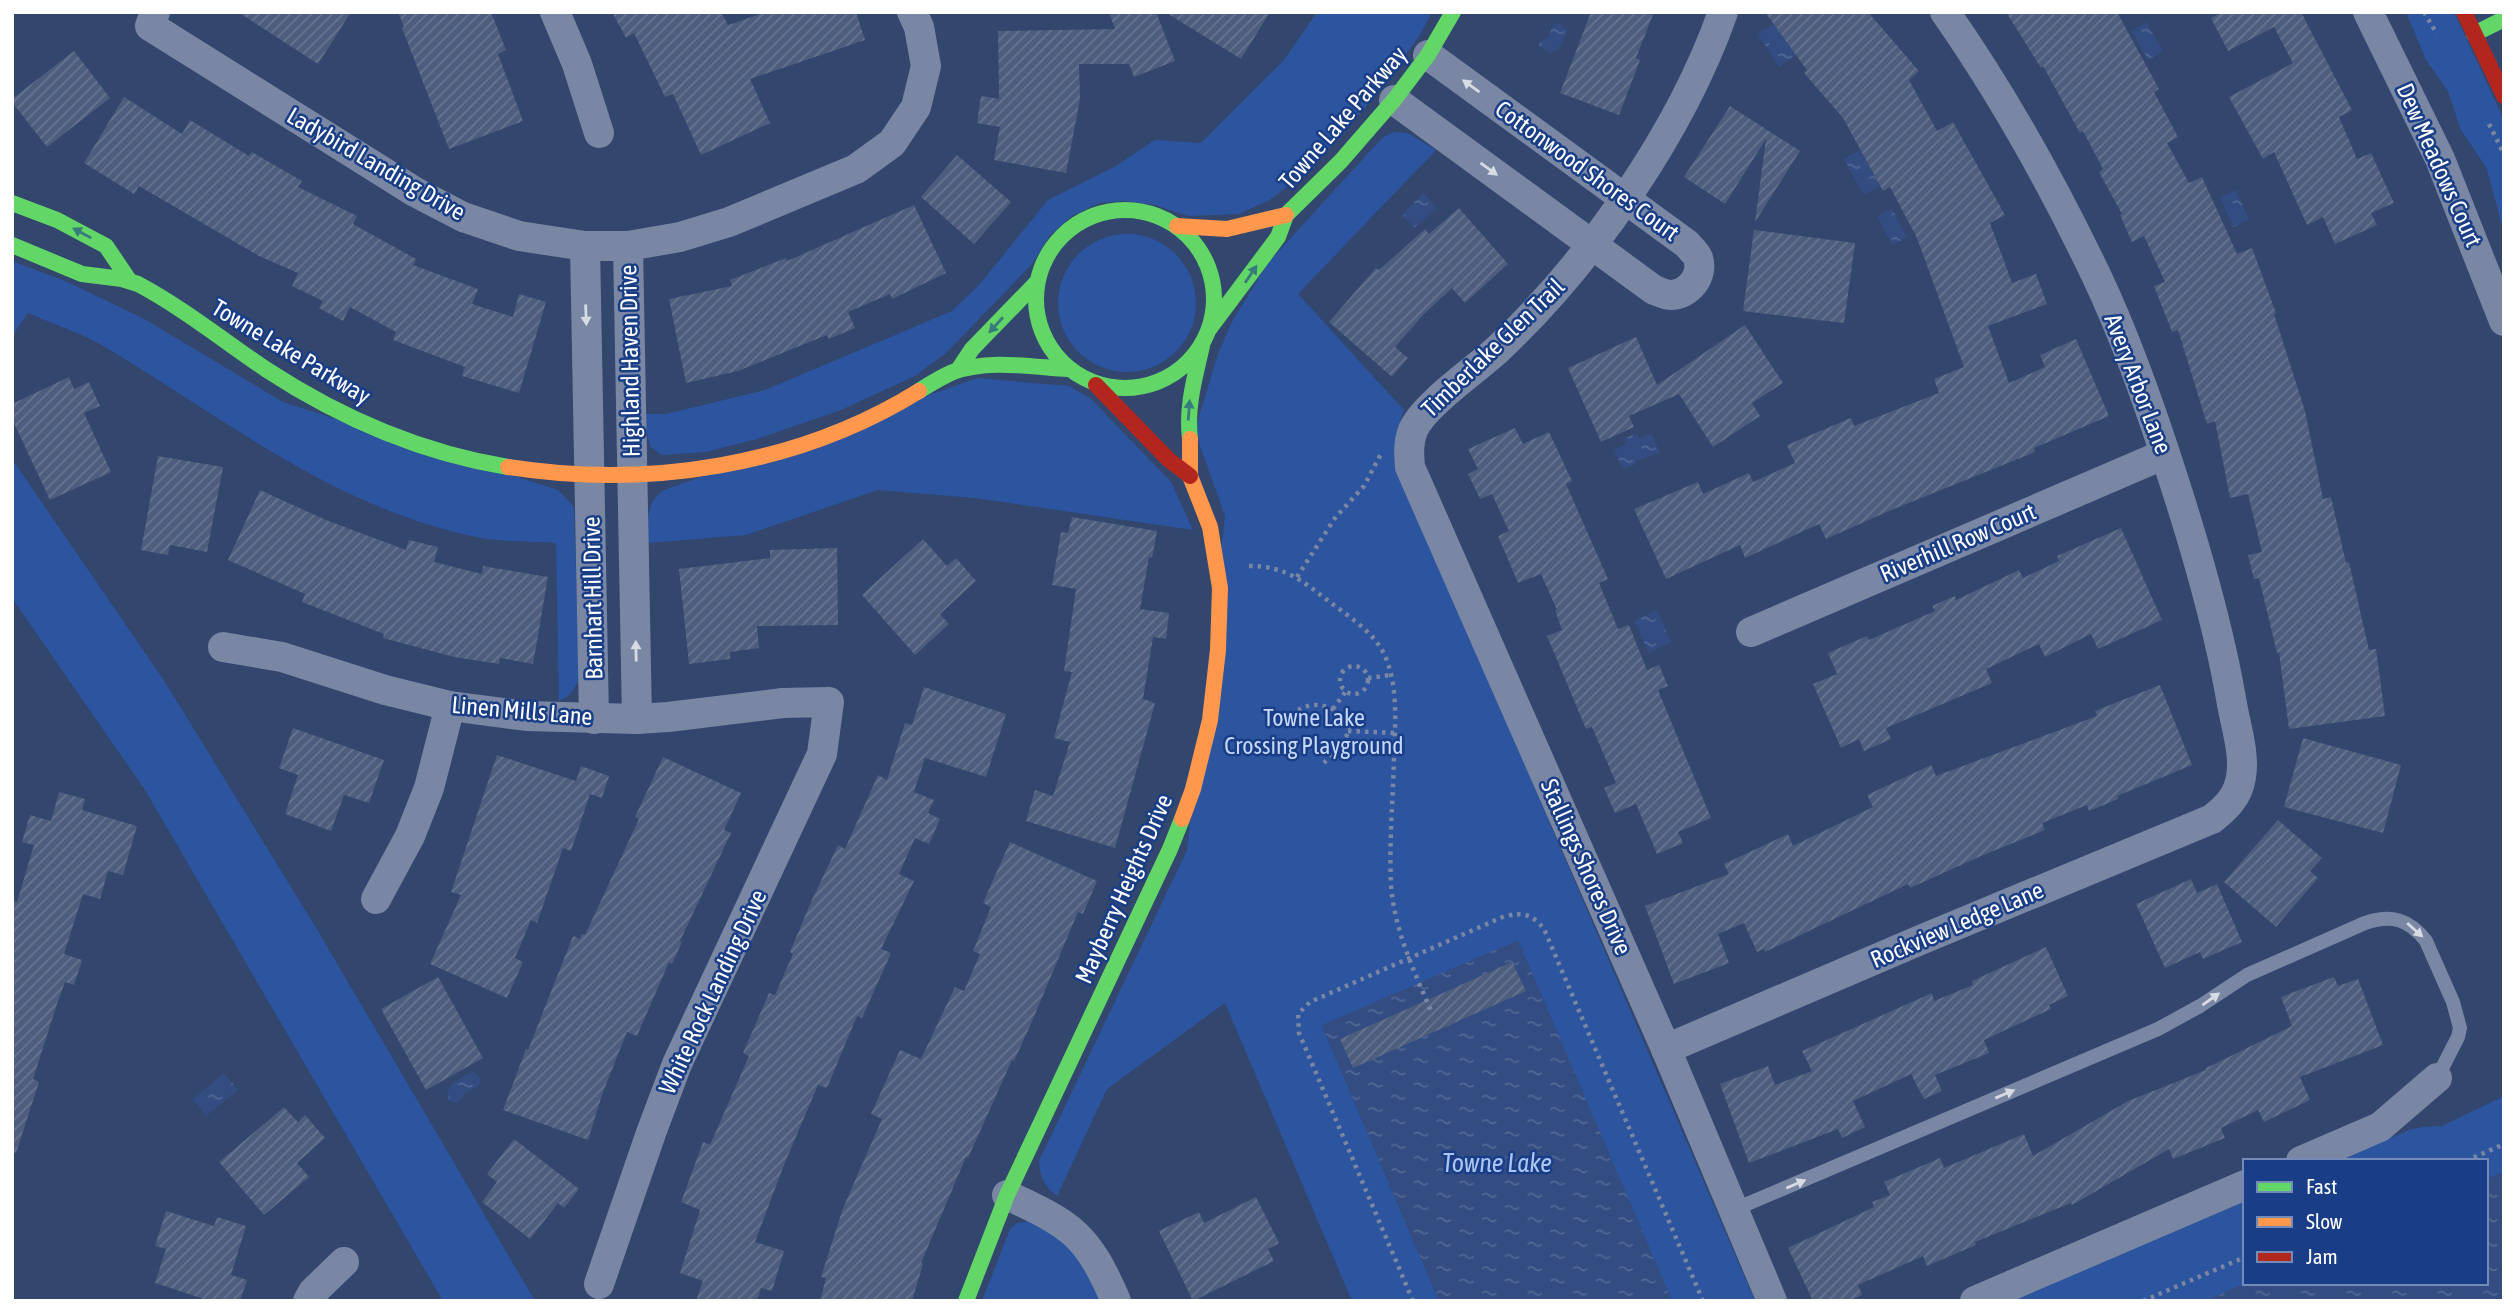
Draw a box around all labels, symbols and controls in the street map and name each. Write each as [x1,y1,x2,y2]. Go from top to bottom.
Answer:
street label: Towne Lake Parkway [1273,41,1412,195]
one-way arrow [1461,79,1480,93]
street label: Dew Meadows Court [2391,79,2488,251]
street label: Cottonwood Shores Court [1490,95,1684,246]
street label: Ladybird Landing Drive [282,102,470,226]
one-way arrow [1480,162,1498,176]
one-way arrow [72,227,92,239]
street label: Highland Haven Drive [614,265,645,457]
one-way arrow [1244,265,1258,283]
street label: Timberlake Glen Trail [1416,272,1570,422]
street label: Towne Lake Parkway [207,294,376,410]
one-way arrow [581,304,592,326]
street label: Avery Arbor Lane [2099,310,2177,457]
one-way arrow [988,316,1004,334]
one-way arrow [1184,399,1195,421]
street label: Riverhill Row Court [1876,498,2040,587]
street label: Barnhart Hill Drive [578,516,607,680]
one-way arrow [630,639,642,661]
street label: Linen Mills Lane [450,691,594,730]
park label: Towne Lake Crossing Playground [1224,704,1404,759]
street label: Stallings Shores Drive [1536,775,1637,959]
street label: Mayberry Heights Drive [1070,790,1177,988]
street label: Rockview Ledge Lane [1866,876,2047,973]
street label: White Rock Landing Drive [653,885,772,1098]
one-way arrow [2406,922,2424,938]
one-way arrow [2202,992,2220,1006]
one-way arrow [1995,1088,2015,1100]
water label: Towne Lake [1442,1148,1552,1178]
legend [2243,1159,2488,1285]
text: Fast [2306,1174,2337,1198]
one-way arrow [1785,1178,1806,1189]
text: Slow [2306,1209,2343,1233]
text: Jam [2306,1244,2338,1268]

